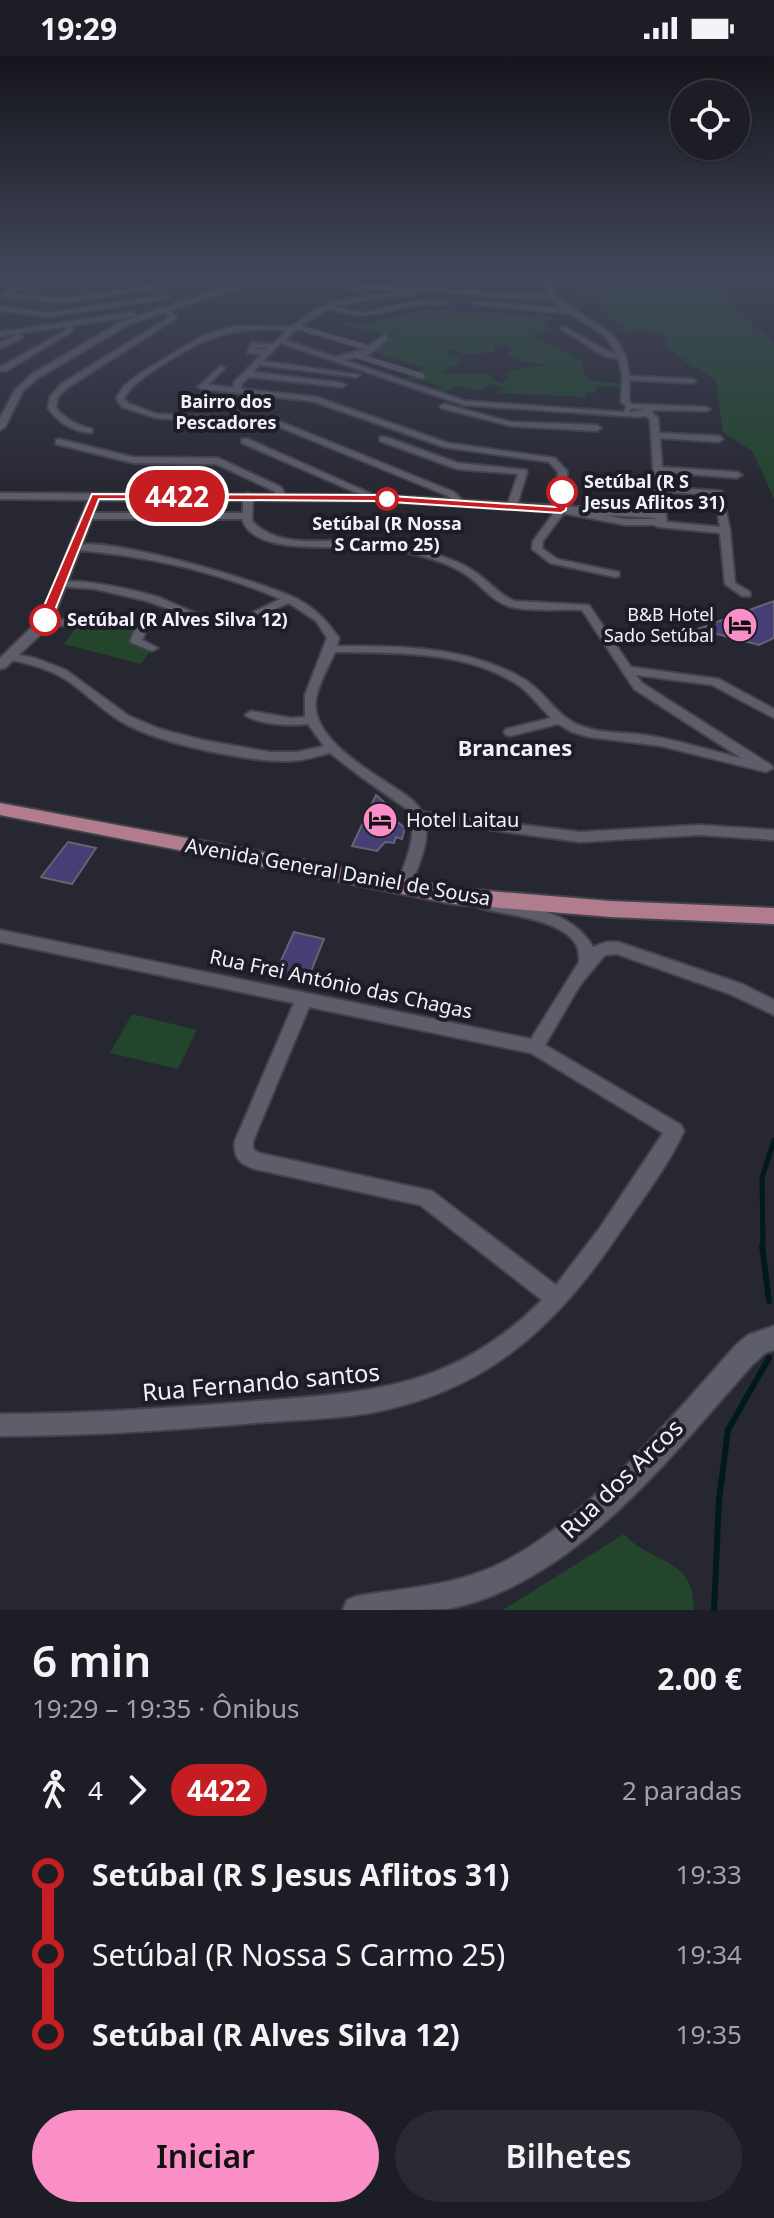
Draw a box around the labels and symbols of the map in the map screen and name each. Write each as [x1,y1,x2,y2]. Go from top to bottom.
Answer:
district label: Bairro dos Pescadores [175,389,277,434]
place label: Setúbal (R S Jesus Aflitos 31) [582,469,725,514]
line badge: 4422 [121,470,233,522]
marker: Setúbal (R S Jesus Aflitos 31) [547,477,577,507]
marker: Setúbal (R Nossa S Carmo 25) [376,488,398,510]
place label: Setúbal (R Nossa S Carmo 25) [312,511,462,556]
place label: B&B Hotel Sado Setúbal [604,602,714,647]
marker: Setúbal (R Alves Silva 12) [30,605,60,635]
hotel icon: B&B Hotel Sado Setúbal [721,606,759,644]
place label: Setúbal (R Alves Silva 12) [67,607,288,631]
district label: Brancanes [458,732,572,762]
hotel icon: Hotel Laitau [361,801,399,839]
place label: Hotel Laitau [406,806,519,833]
street label: Avenida General Daniel de Sousa [183,831,493,912]
street label: Rua Frei António das Chagas [207,942,475,1025]
street label: Rua Fernando santos [141,1355,381,1408]
street label: Rua dos Arcos [552,1411,690,1545]

